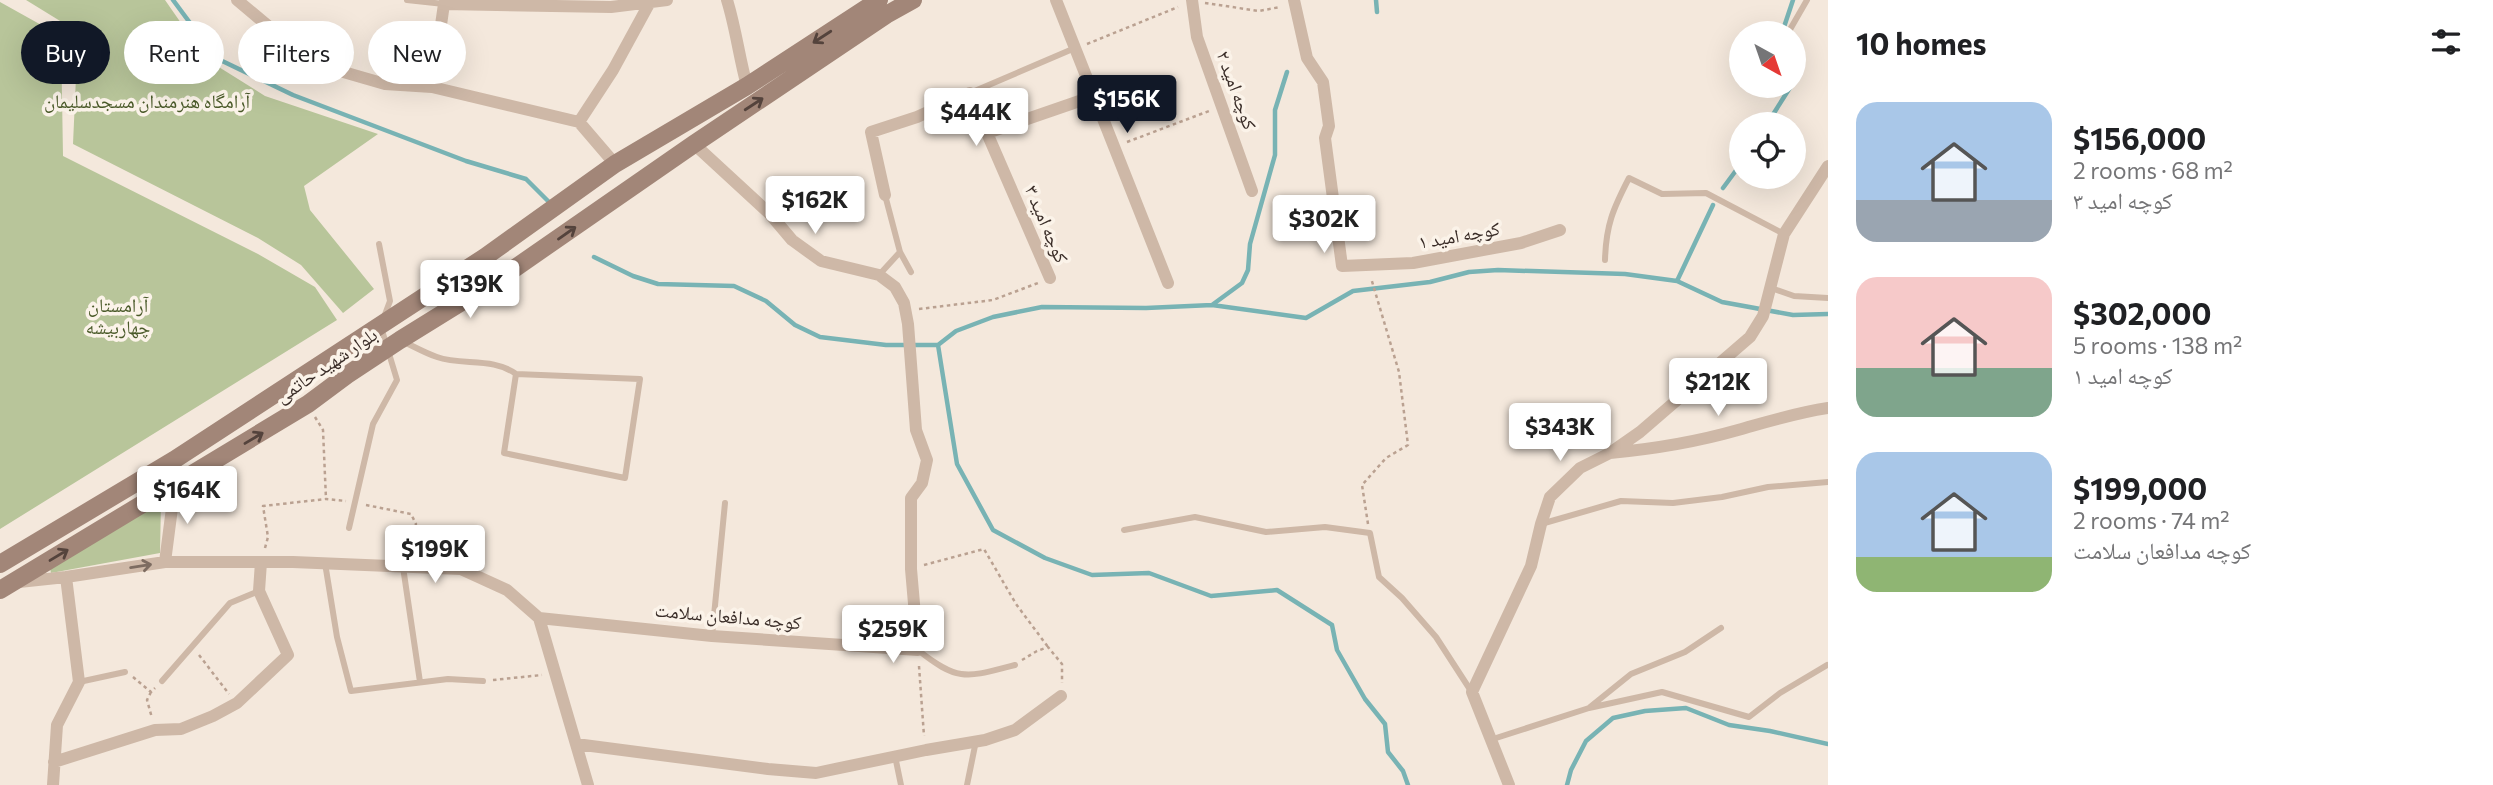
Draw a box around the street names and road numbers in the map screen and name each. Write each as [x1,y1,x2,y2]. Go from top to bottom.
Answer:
street label: کوچه امید ۲ [1212,47,1262,133]
street label: کوچه امید ۳ [1020,181,1074,267]
street label: کوچه امید ۱ [1416,216,1502,254]
street label: بلوار شهید حاتمی [270,322,382,408]
street label: کوچه مدافعان سلامت [654,598,802,634]

